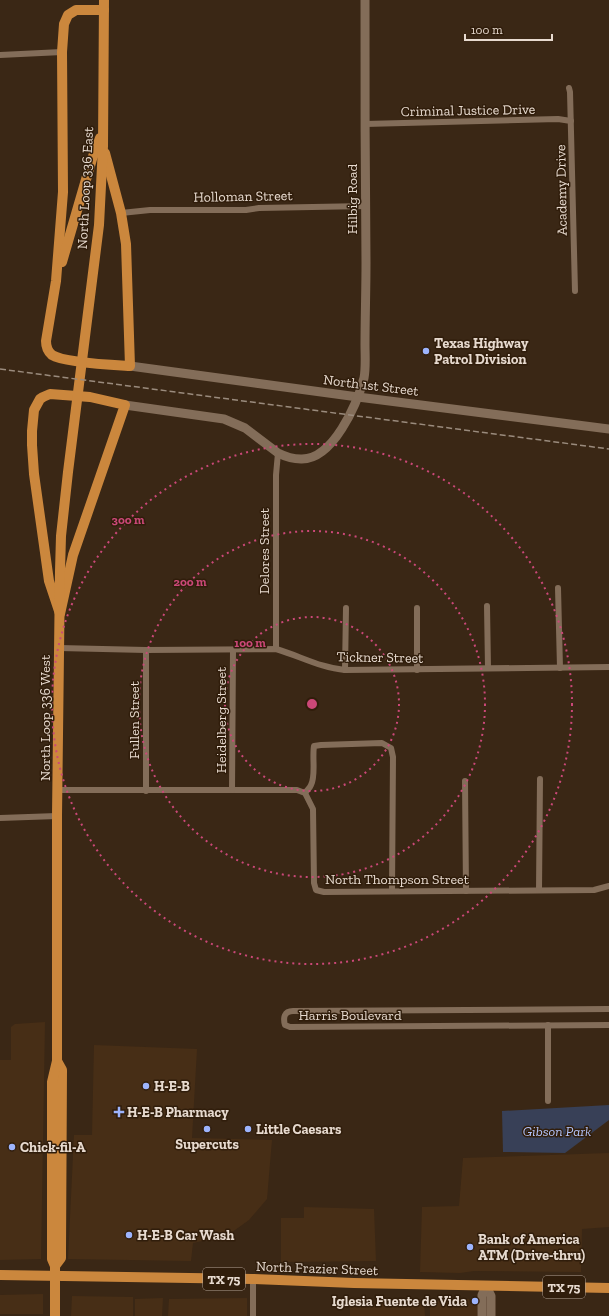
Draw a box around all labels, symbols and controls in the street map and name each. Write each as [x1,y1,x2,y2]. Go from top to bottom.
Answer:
scale bar [465,16,552,42]
text: 100 m [471,23,503,37]
street label: Criminal Justice Drive [401,101,536,120]
street label: North Loop 336 East [74,126,97,250]
street label: Academy Drive [552,144,571,236]
street label: Hilbig Road [344,163,361,234]
street label: Holloman Street [193,187,293,206]
place label: Texas Highway Patrol Division [434,335,529,368]
marker: Texas Highway Patrol Division [421,346,431,356]
street label: North 1st Street [322,371,420,400]
street label: Delores Street [256,507,273,594]
text: 300 m [112,513,145,527]
text: 200 m [173,575,207,589]
text: 100 m [234,636,266,650]
street label: Tickner Street [337,648,424,667]
street label: North Loop 336 West [37,654,54,781]
street label: Heidelberg Street [213,666,230,773]
street label: Fullen Street [126,680,143,759]
centre of rings [305,697,319,711]
street label: North Thompson Street [325,871,470,888]
street label: Harris Boulevard [298,1007,402,1024]
place label: H-E-B [154,1078,190,1095]
marker: H-E-B [141,1081,151,1091]
place label: H-E-B Pharmacy [127,1104,229,1121]
marker: H-E-B Pharmacy [114,1107,124,1117]
place label: Little Caesars [256,1121,342,1138]
park label: Gibson Park [523,1123,591,1140]
marker: Supercuts [202,1124,212,1134]
marker: Little Caesars [243,1124,253,1134]
place label: Supercuts [175,1136,239,1153]
place label: Chick-fil-A [20,1139,86,1156]
marker: Chick-fil-A [7,1142,17,1152]
place label: H-E-B Car Wash [137,1227,234,1244]
marker: H-E-B Car Wash [124,1230,134,1240]
place label: Bank of America ATM (Drive-thru) [478,1231,585,1264]
marker: Bank of America ATM (Drive-thru) [465,1242,475,1252]
street label: North Frazier Street [256,1258,379,1279]
road number: TX 75 [203,1268,245,1290]
road number: TX 75 [543,1276,585,1298]
place label: Iglesia Fuente de Vida [332,1293,467,1310]
marker: Iglesia Fuente de Vida [470,1296,480,1306]

